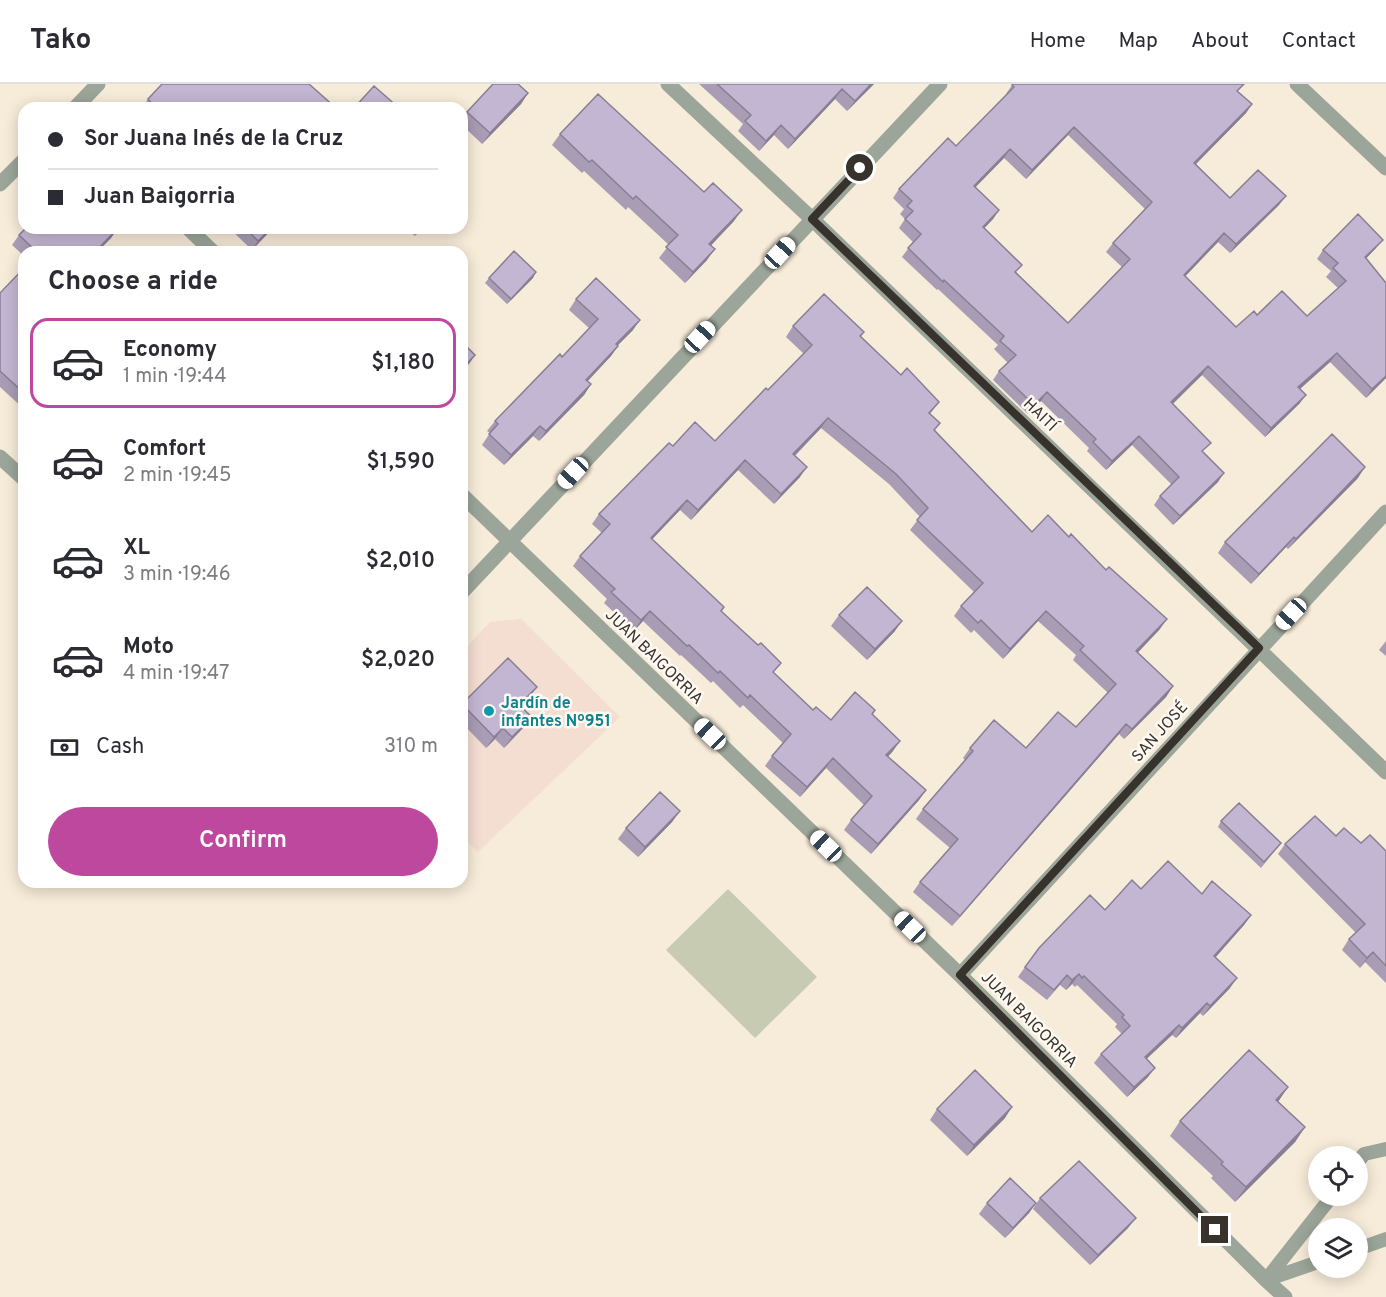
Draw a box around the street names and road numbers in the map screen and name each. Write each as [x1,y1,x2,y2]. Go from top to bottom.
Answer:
street label: HAITÍ [1018,393,1063,437]
street label: JUAN BAIGORRIA [600,606,707,709]
street label: SAN JOSÉ [1127,697,1193,767]
street label: JUAN BAIGORRIA [976,968,1081,1073]

